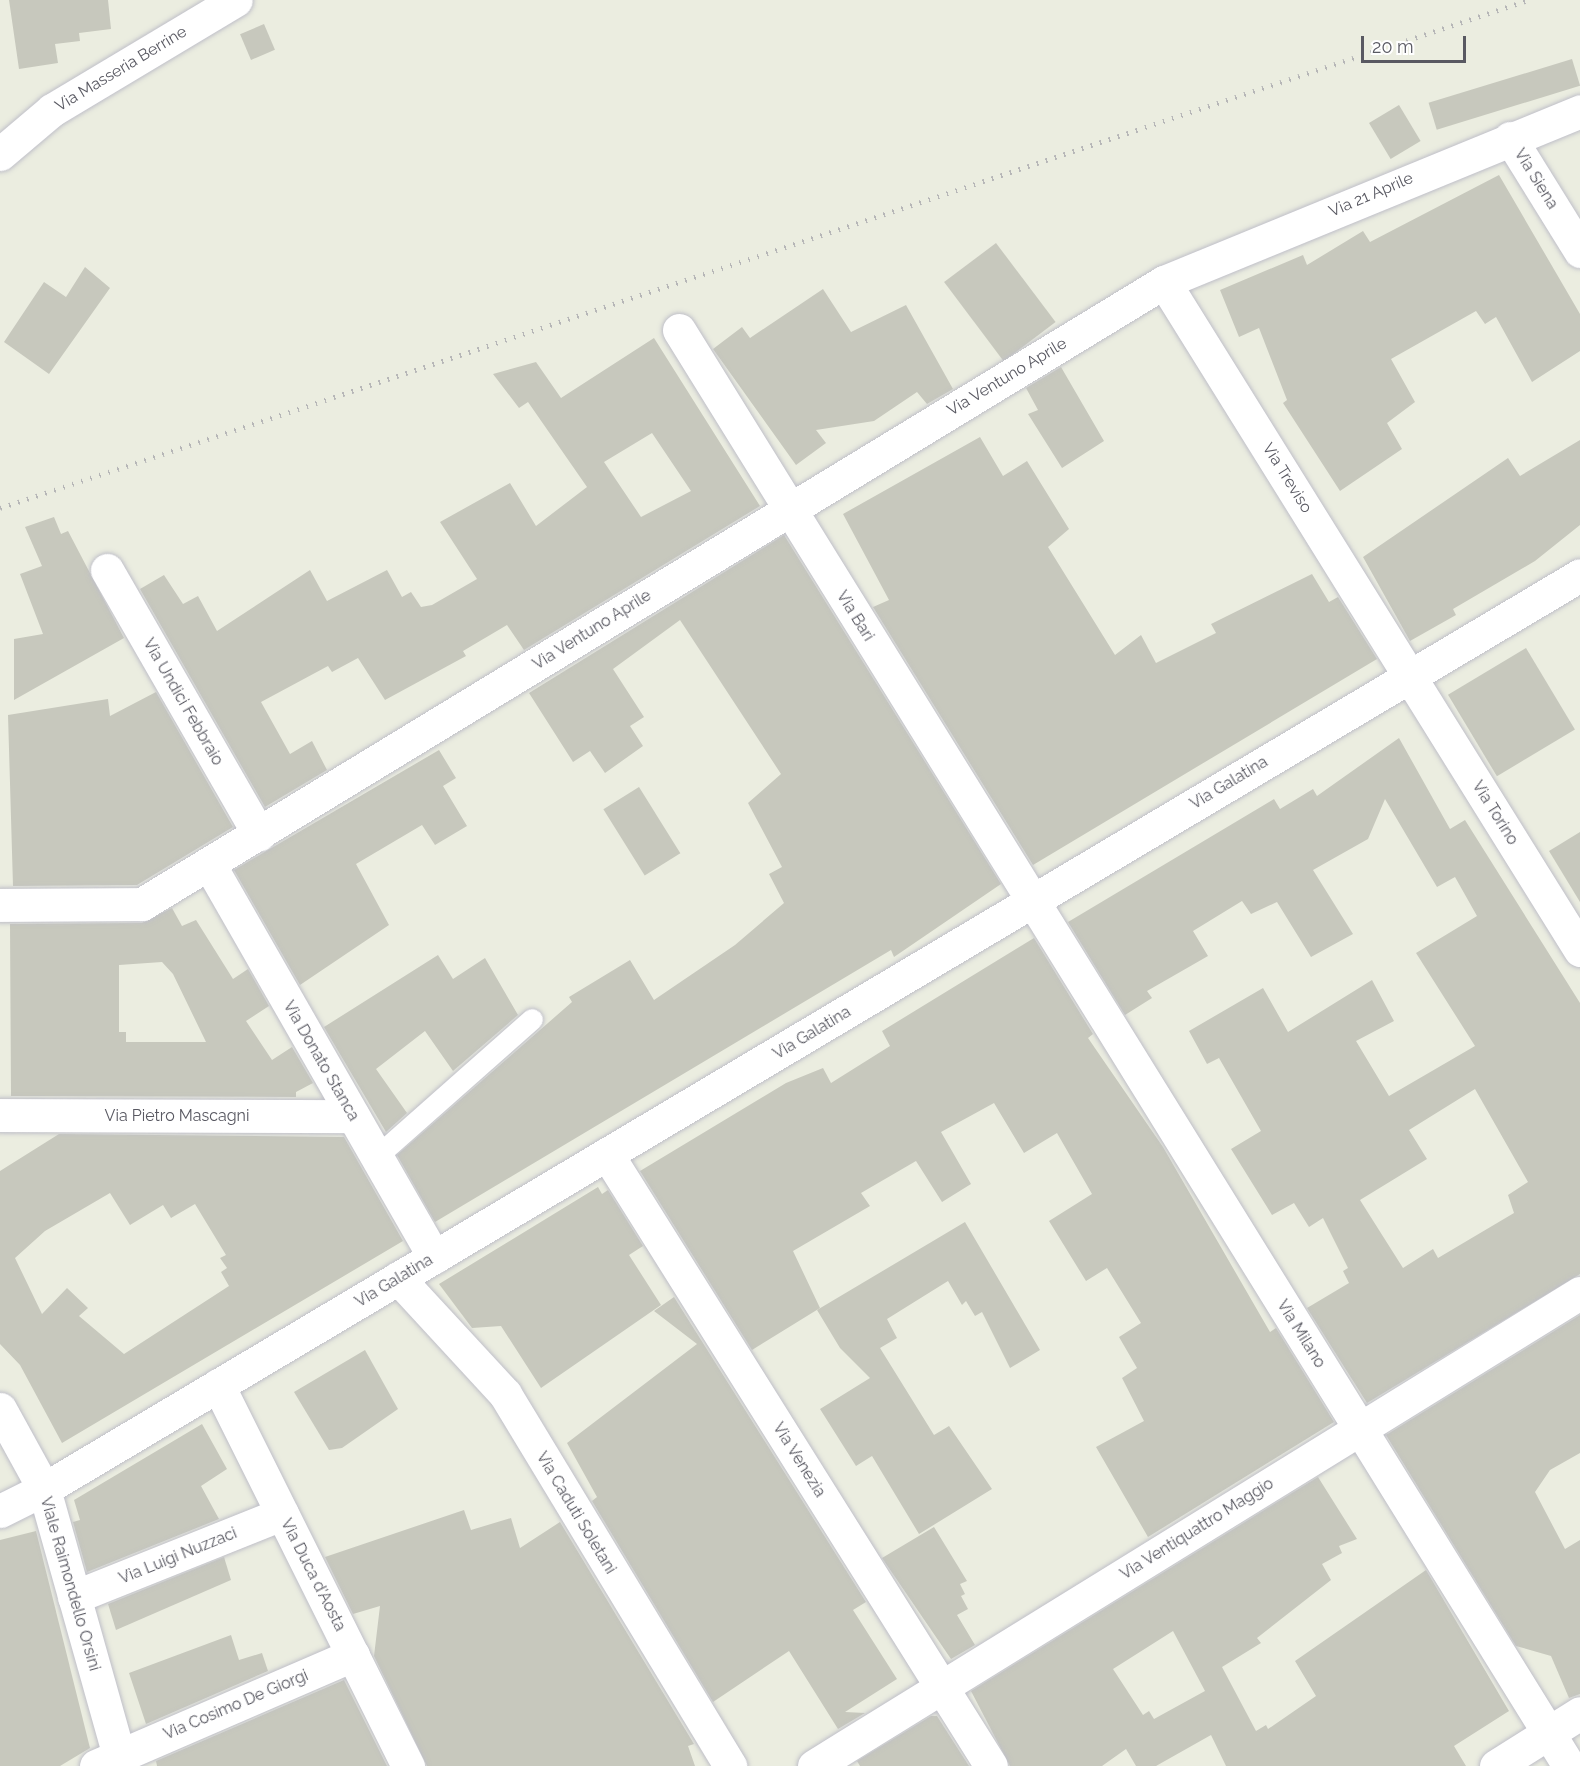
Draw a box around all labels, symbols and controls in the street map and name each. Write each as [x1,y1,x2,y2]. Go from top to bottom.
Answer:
street label: Via Masseria Berrine [52,22,190,116]
scale bar [1364,24,1469,62]
text: 20 m [1372,36,1414,57]
street label: Via Siena [1510,145,1562,213]
street label: Via 21 Aprile [1326,169,1416,221]
street label: Via Ventuno Aprile [943,334,1071,420]
street label: Via Treviso [1258,439,1316,517]
street label: Via Ventuno Aprile [529,586,655,674]
street label: Via Bari [832,587,878,645]
street label: Via Undici Febbraio [139,635,227,769]
street label: Via Galatina [1187,752,1271,814]
street label: Via Torino [1468,777,1522,849]
street label: Via Donato Stanca [279,998,363,1124]
street label: Via Galatina [770,1002,854,1064]
street label: Via Pietro Mascagni [105,1106,249,1126]
street label: Via Galatina [352,1250,436,1312]
street label: Via Milano [1273,1296,1329,1372]
street label: Via Venezia [768,1419,830,1501]
street label: Via Caduti Soletani [532,1448,620,1578]
street label: Via Ventiquattro Maggio [1117,1474,1277,1584]
street label: Viale Raimondello Orsini [36,1495,104,1673]
street label: Via Duca d'Aosta [276,1516,350,1634]
street label: Via Luigi Nuzzaci [116,1524,240,1588]
street label: Via Cosimo De Giorgi [161,1666,311,1744]

